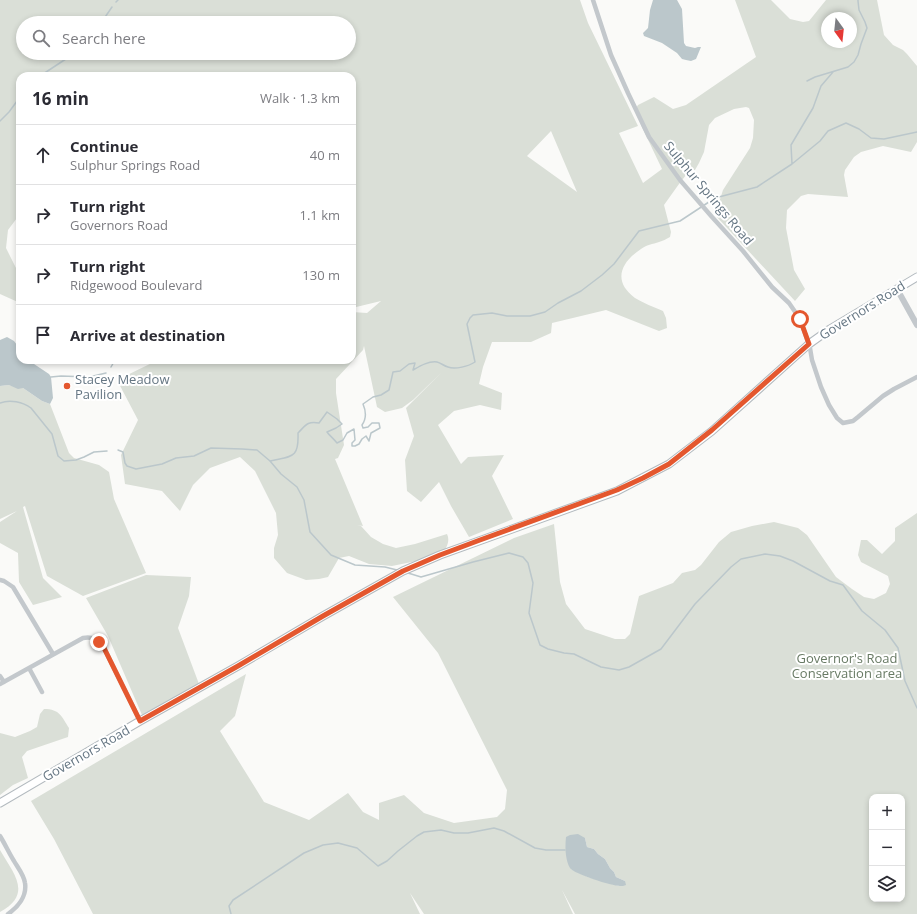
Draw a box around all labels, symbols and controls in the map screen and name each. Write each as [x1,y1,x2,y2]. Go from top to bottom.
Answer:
north arrow [821,12,857,48]
search box [16,16,356,60]
icon: search [30,27,52,49]
text: Search here [62,28,146,48]
text: 16 min [32,87,89,110]
text: Walk · 1.3 km [260,89,340,107]
text: Continue [70,136,138,156]
street label: Sulphur Springs Road [660,137,758,249]
icon: ahead [32,144,54,166]
text: 40 m [310,146,340,164]
text: Sulphur Springs Road [70,156,200,174]
text: Turn right [70,196,145,216]
icon: right [32,204,54,226]
text: 1.1 km [299,206,340,224]
text: Governors Road [70,216,168,234]
text: Turn right [70,256,145,276]
icon: right [32,264,54,286]
text: 130 m [302,266,340,284]
text: Ridgewood Boulevard [70,276,202,294]
street label: Governors Road [816,276,908,344]
route start [791,310,809,328]
icon: arrive [32,324,54,346]
text: Arrive at destination [70,325,225,345]
place label: Stacey Meadow Pavilion [75,370,169,403]
marker: Stacey Meadow Pavilion [62,381,72,391]
route end [90,633,108,651]
park label: Governor's Road Conservation area [792,649,902,682]
street label: Governors Road [39,721,133,785]
map controls [869,794,905,902]
button: + [869,794,905,830]
button: − [869,830,905,866]
button: layers [869,866,905,902]

